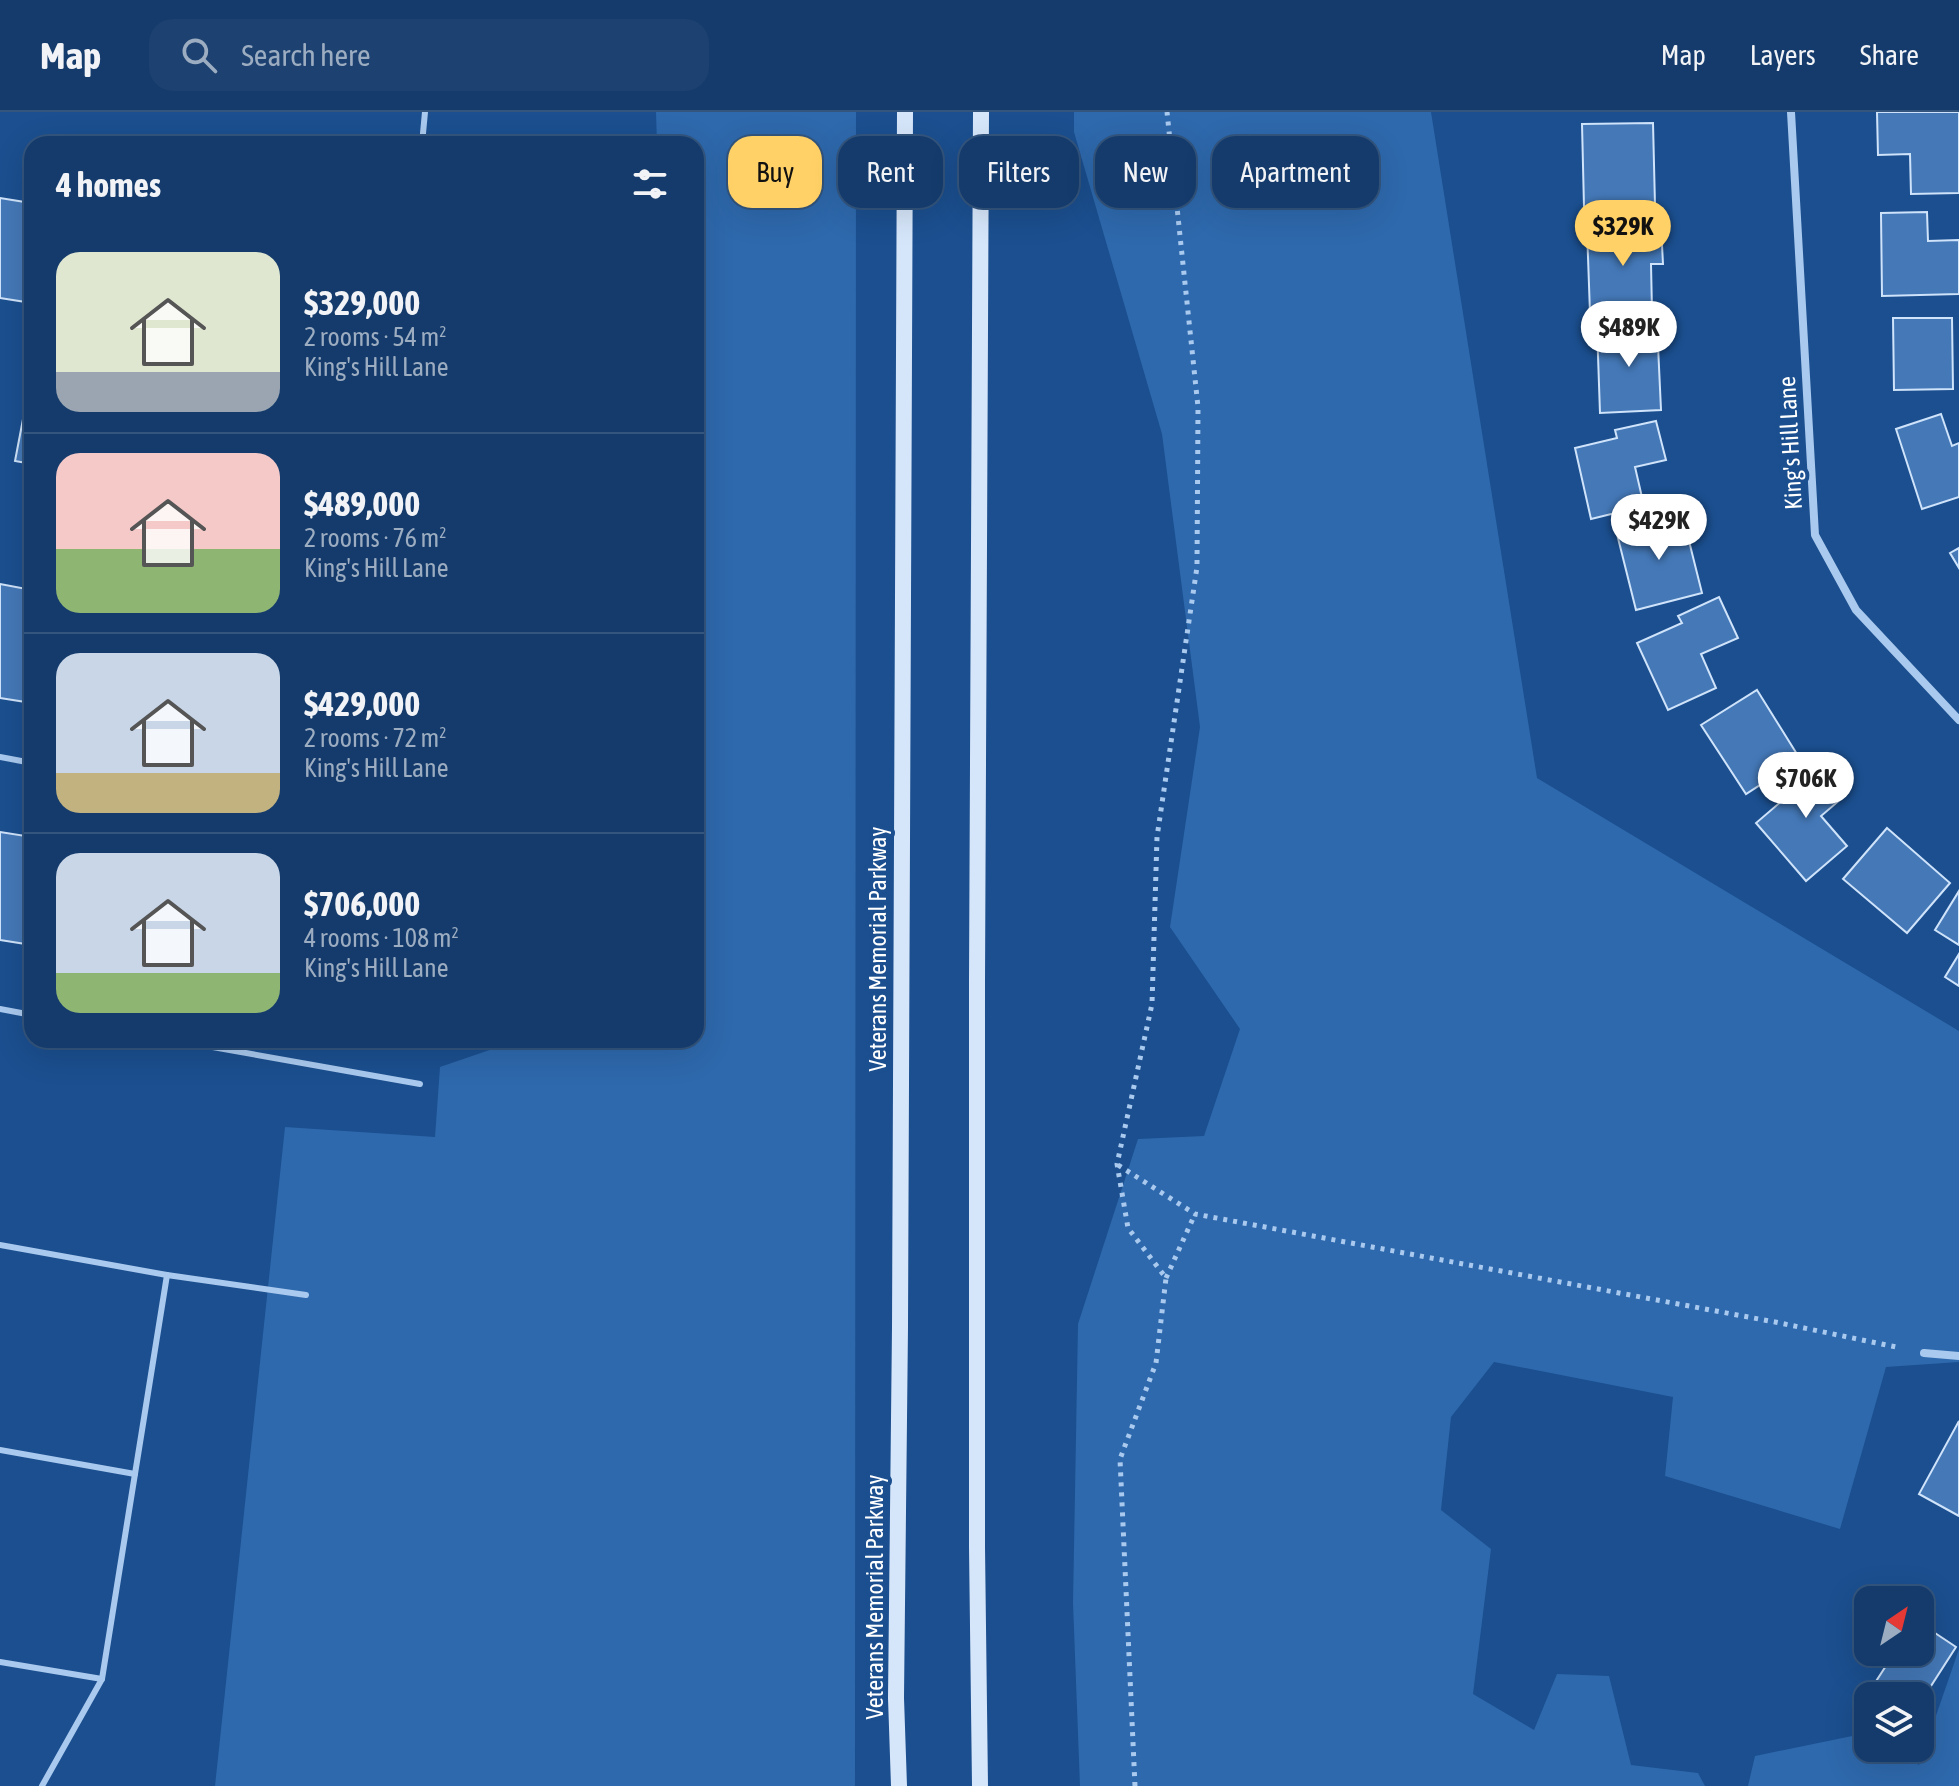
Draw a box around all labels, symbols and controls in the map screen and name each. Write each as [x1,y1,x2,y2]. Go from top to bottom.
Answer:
search box [149,19,709,91]
icon: search [177,33,221,77]
text: Map [40,34,101,77]
text: Search here [241,38,371,72]
text: Map [1661,39,1706,71]
text: Layers [1750,39,1816,71]
text: Share [1860,39,1919,71]
chip: Buy [728,136,822,208]
chip: Rent [838,136,943,208]
chip: Filters [959,136,1079,208]
chip: New [1095,136,1196,208]
chip: Apartment [1212,136,1379,208]
icon: filters [628,162,672,206]
text: 4 homes [56,165,161,204]
pin: $329K [1567,200,1679,268]
text: $329K [1593,211,1653,241]
text: $329,000 [304,283,420,322]
icon: home [120,284,216,380]
pin: $489K [1573,301,1685,369]
text: $489K [1599,312,1659,342]
text: 2 rooms · 54 m² [304,322,446,352]
text: King's Hill Lane [304,352,449,382]
street label: King's Hill Lane [1773,376,1807,510]
text: $489,000 [304,484,420,523]
icon: home [120,485,216,581]
pin: $429K [1603,494,1715,562]
text: $429K [1629,505,1689,535]
text: 2 rooms · 76 m² [304,523,446,553]
text: King's Hill Lane [304,553,449,583]
text: $429,000 [304,684,420,723]
icon: home [120,685,216,781]
text: 2 rooms · 72 m² [304,723,446,753]
pin: $706K [1750,752,1862,820]
text: King's Hill Lane [304,753,449,783]
text: $706K [1776,763,1836,793]
street label: Veterans Memorial Parkway [864,826,891,1071]
text: $706,000 [304,884,420,923]
icon: home [120,885,216,981]
text: 4 rooms · 108 m² [304,923,459,953]
text: King's Hill Lane [304,953,449,983]
street label: Veterans Memorial Parkway [861,1474,888,1719]
north arrow [1854,1586,1934,1666]
map controls [1854,1586,1934,1762]
button: layers [1854,1682,1934,1762]

